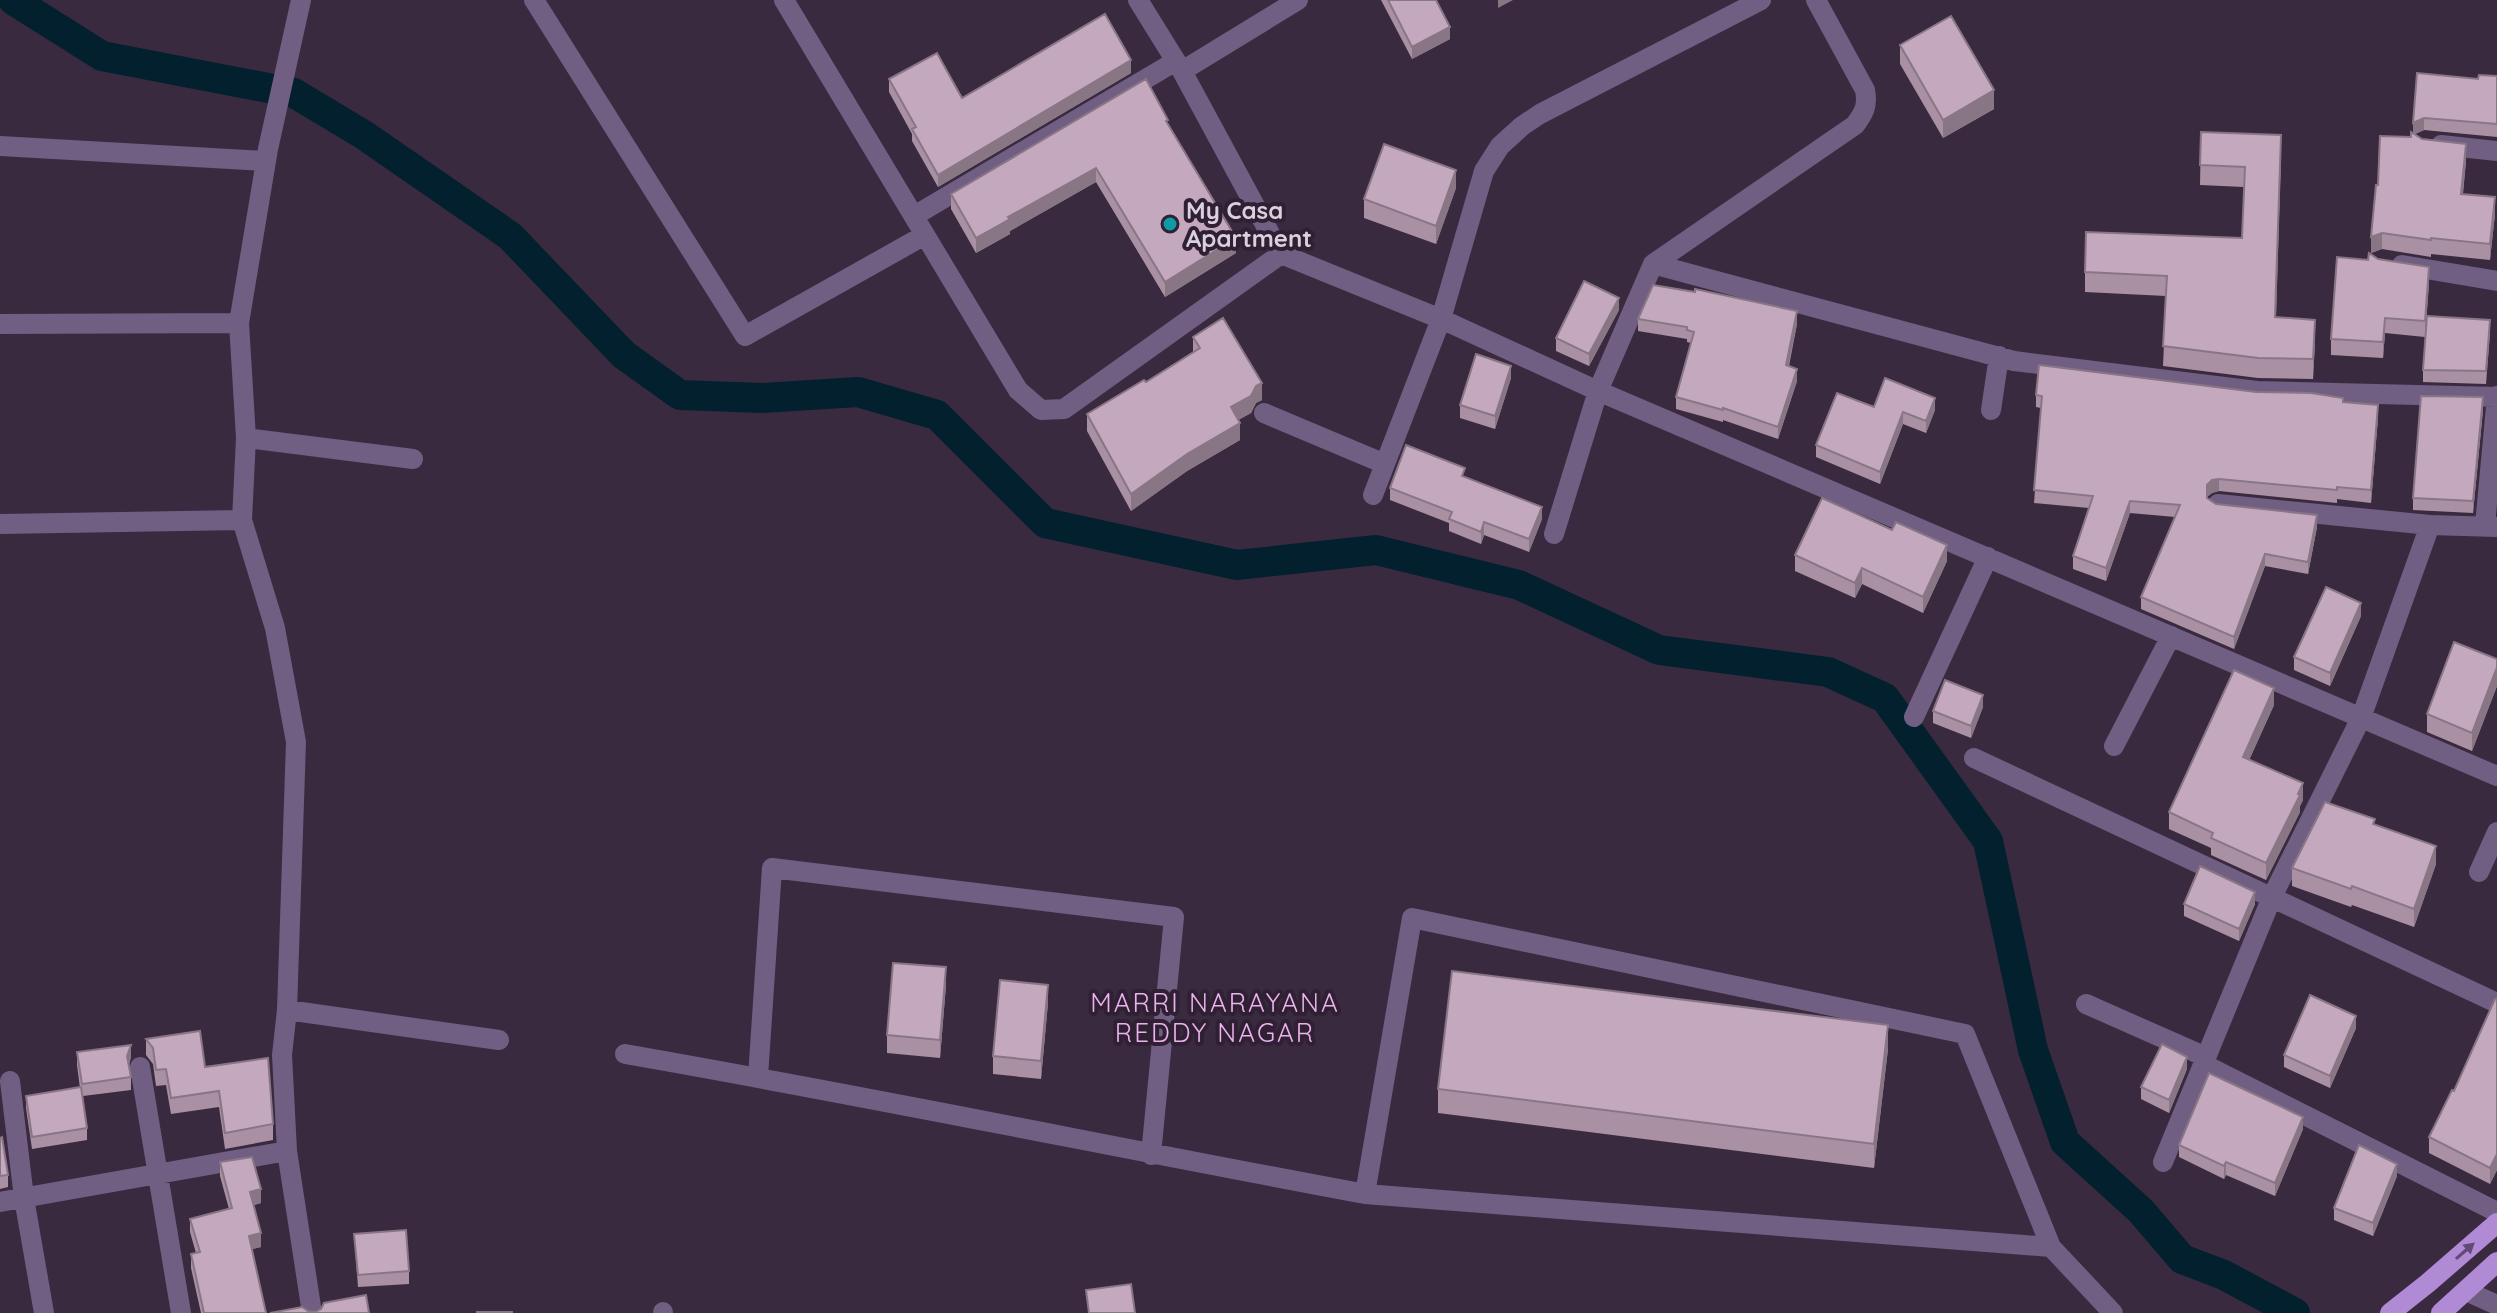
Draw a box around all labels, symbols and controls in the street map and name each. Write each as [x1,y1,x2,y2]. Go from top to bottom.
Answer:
place label: My Casa Apartment [1186,195,1312,253]
marker: My Casa Apartment [1161,215,1179,233]
district label: MARRI NARAYANA REDDY NAGAR [1090,986,1340,1049]
one-way arrow [2455,1243,2475,1260]

